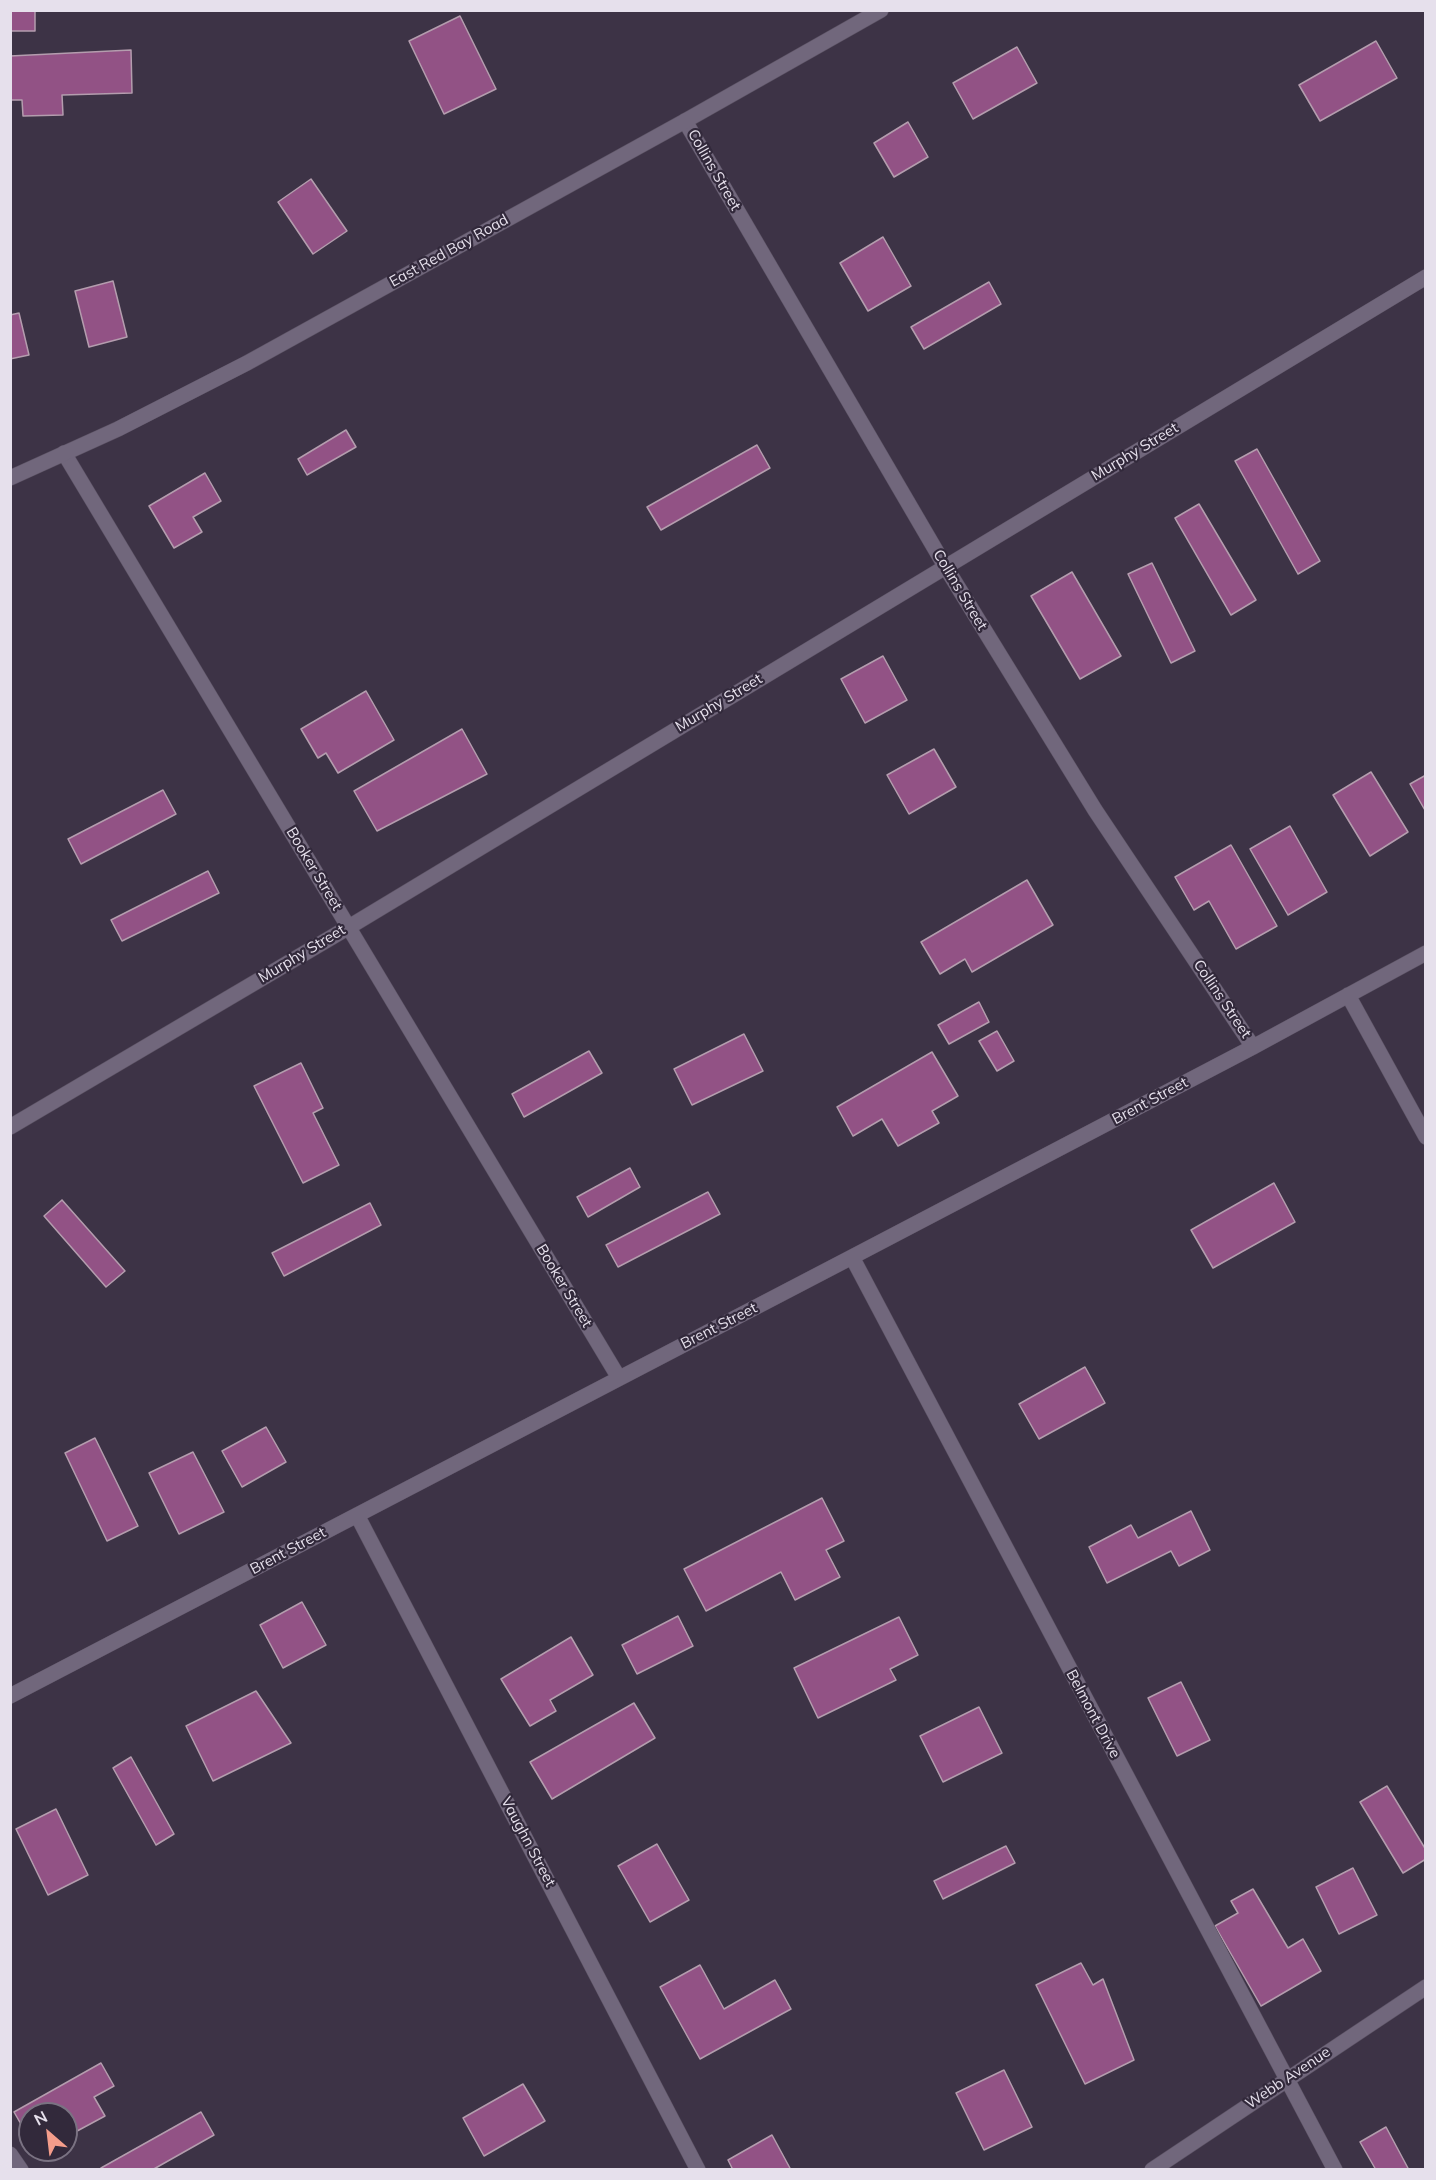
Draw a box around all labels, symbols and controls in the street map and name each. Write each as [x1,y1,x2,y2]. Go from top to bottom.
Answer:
street label: Collins Street [684,126,744,214]
street label: East Red Bay Road [386,211,512,291]
street label: Murphy Street [1088,419,1182,485]
street label: Collins Street [929,547,991,633]
street label: Murphy Street [672,670,766,736]
street label: Booker Street [282,824,346,914]
street label: Murphy Street [255,921,349,987]
street label: Collins Street [1189,956,1255,1042]
street label: Brent Street [1109,1074,1191,1128]
street label: Booker Street [532,1241,596,1331]
street label: Brent Street [678,1299,760,1353]
street label: Brent Street [247,1524,329,1578]
street label: Belmont Drive [1062,1667,1124,1761]
street label: Vaughn Street [497,1794,559,1890]
street label: Webb Avenue [1242,2043,1334,2113]
north arrow [18,2102,78,2162]
text: N [30,2106,51,2130]

